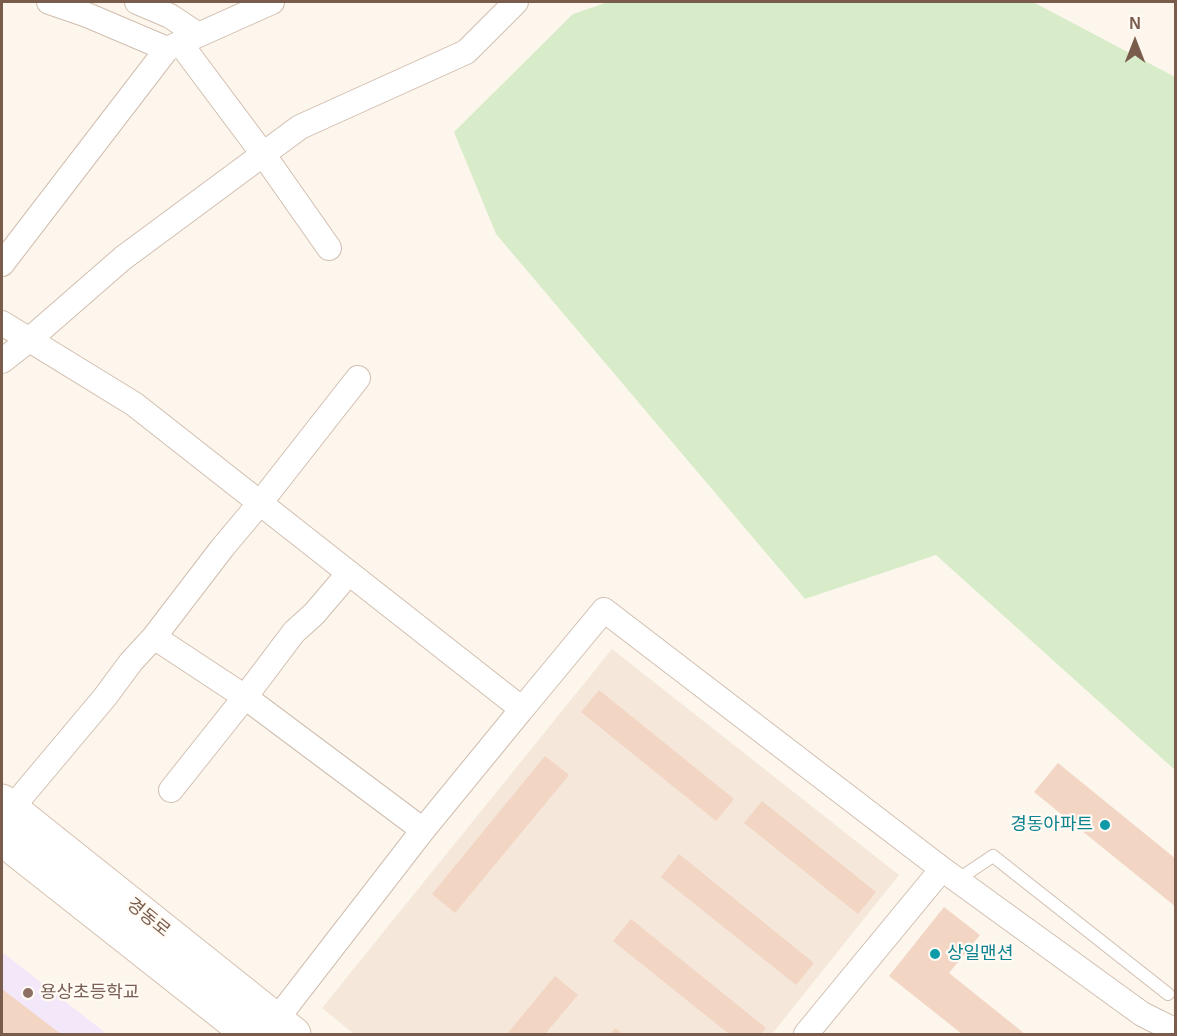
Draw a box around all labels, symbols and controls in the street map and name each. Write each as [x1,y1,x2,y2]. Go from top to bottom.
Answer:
north arrow [1105,12,1165,72]
text: N [1129,15,1141,32]
place label: 경동아파트 [1010,814,1093,836]
marker: 경동아파트 [1098,818,1112,832]
street label: 경동로 [122,894,174,942]
place label: 상일맨션 [947,943,1013,965]
marker: 상일맨션 [928,947,942,961]
place label: 용상초등학교 [40,982,139,1004]
marker: 용상초등학교 [21,986,35,1000]

